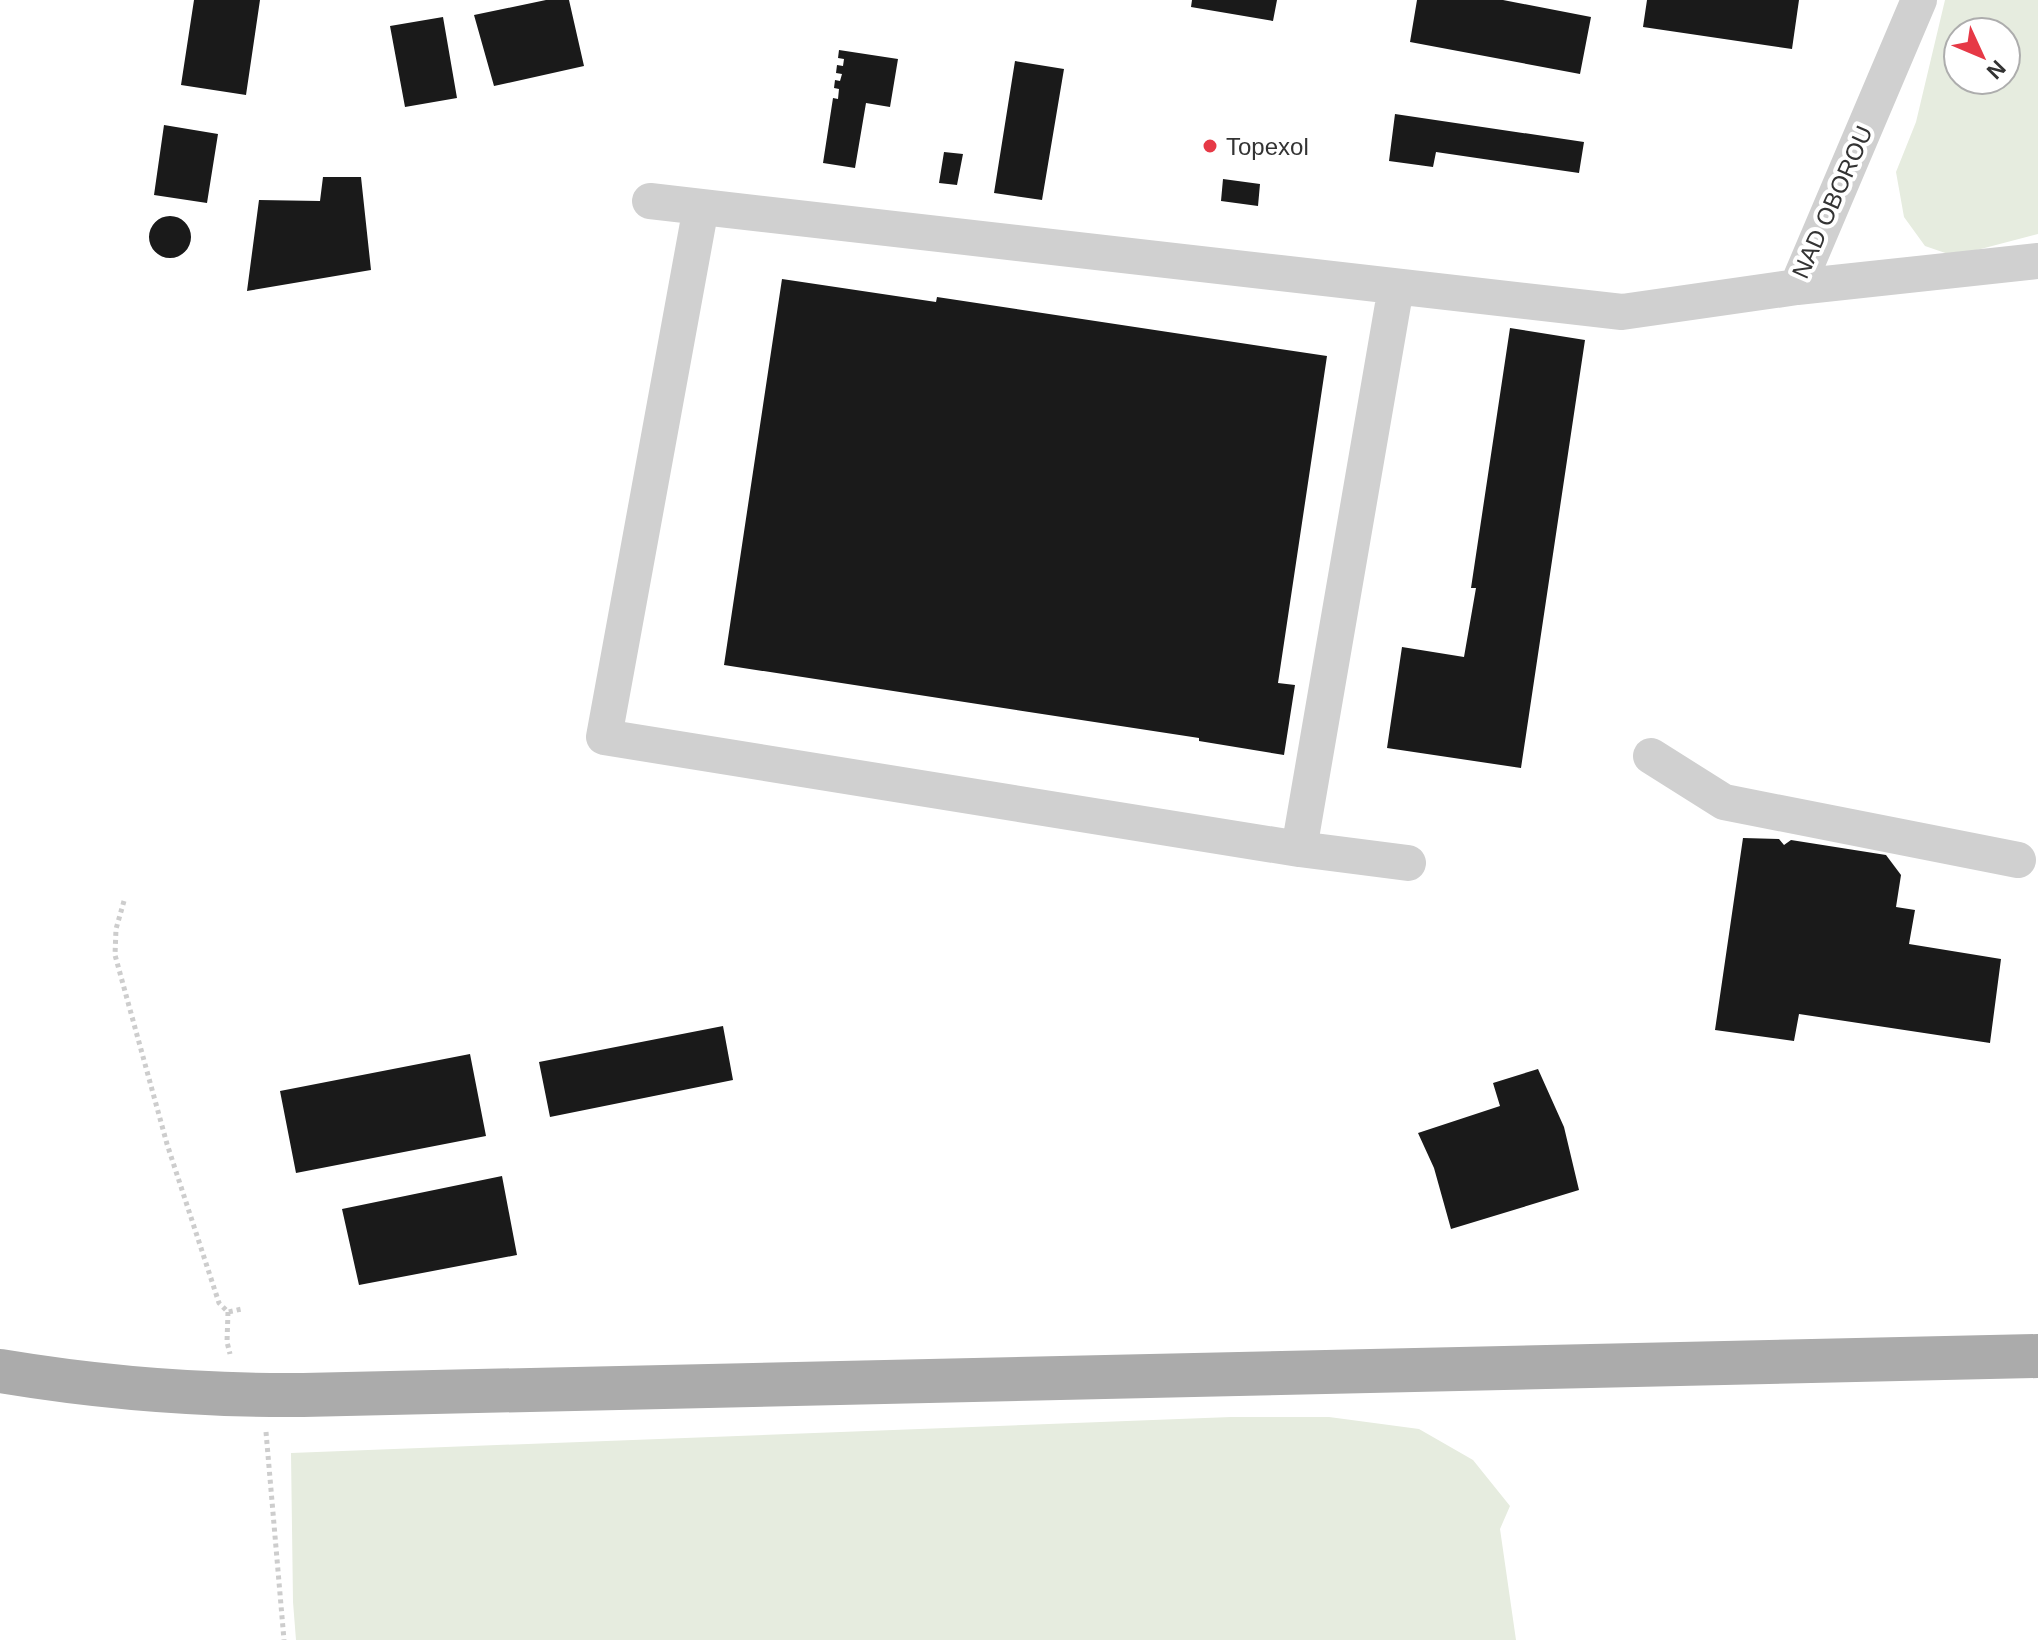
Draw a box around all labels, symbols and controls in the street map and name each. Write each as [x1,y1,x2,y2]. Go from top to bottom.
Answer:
north arrow [1942,16,2022,96]
text: N [1982,55,2011,84]
street label: NAD OBOROU [1786,122,1878,282]
place label: Topexol [1226,133,1309,160]
marker: Topexol [1201,137,1219,155]

